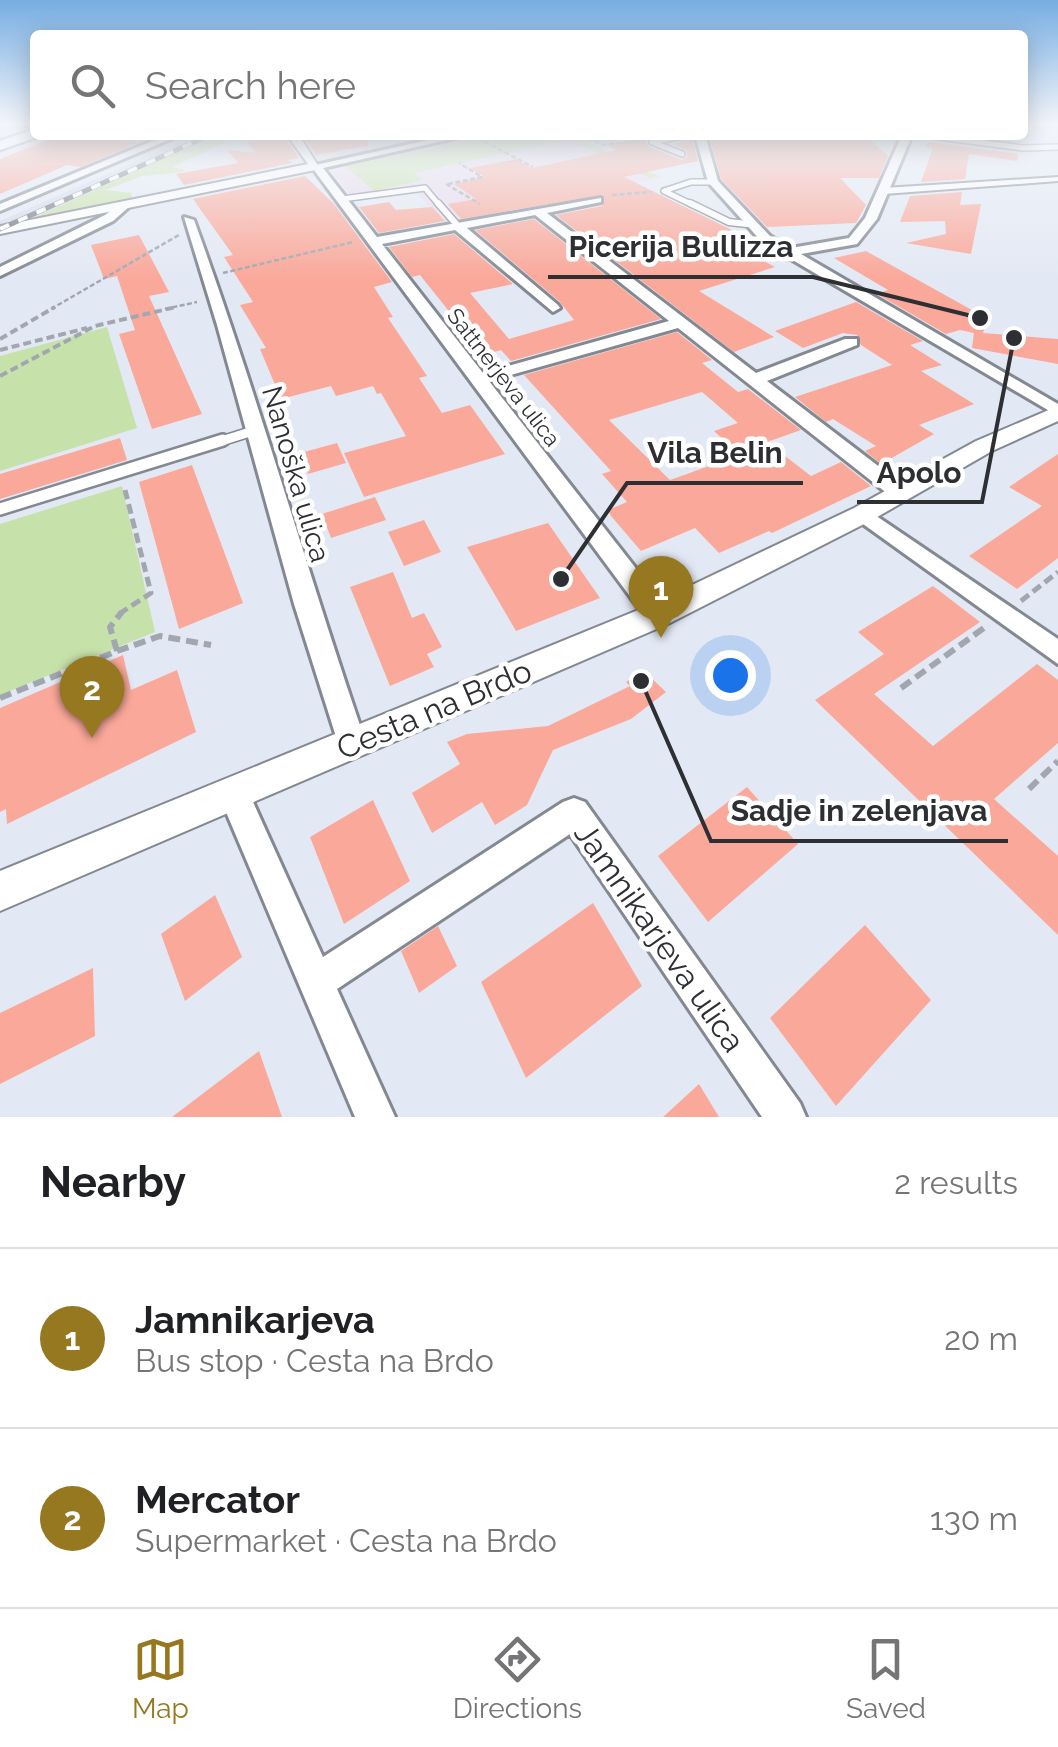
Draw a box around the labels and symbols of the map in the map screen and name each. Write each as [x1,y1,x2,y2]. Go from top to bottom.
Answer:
callout: Picerija Bullizza [548,217,813,277]
text: Picerija Bullizza [569,229,793,264]
street label: Sattnerjeva ulica [442,303,566,451]
street label: Nanoška ulica [255,382,337,566]
callout: Vila Belin [627,423,803,483]
text: Vila Belin [647,435,783,470]
callout: Apolo [857,442,982,502]
text: Apolo [876,455,962,490]
pin: 1 [628,556,694,638]
your location [705,650,756,701]
street label: Cesta na Brdo [331,651,537,767]
pin: 2 [59,656,124,738]
callout: Sadje in zelenjava [711,781,1008,841]
text: Sadje in zelenjava [731,793,987,828]
street label: Jamnikarjeva ulica [567,816,753,1058]

